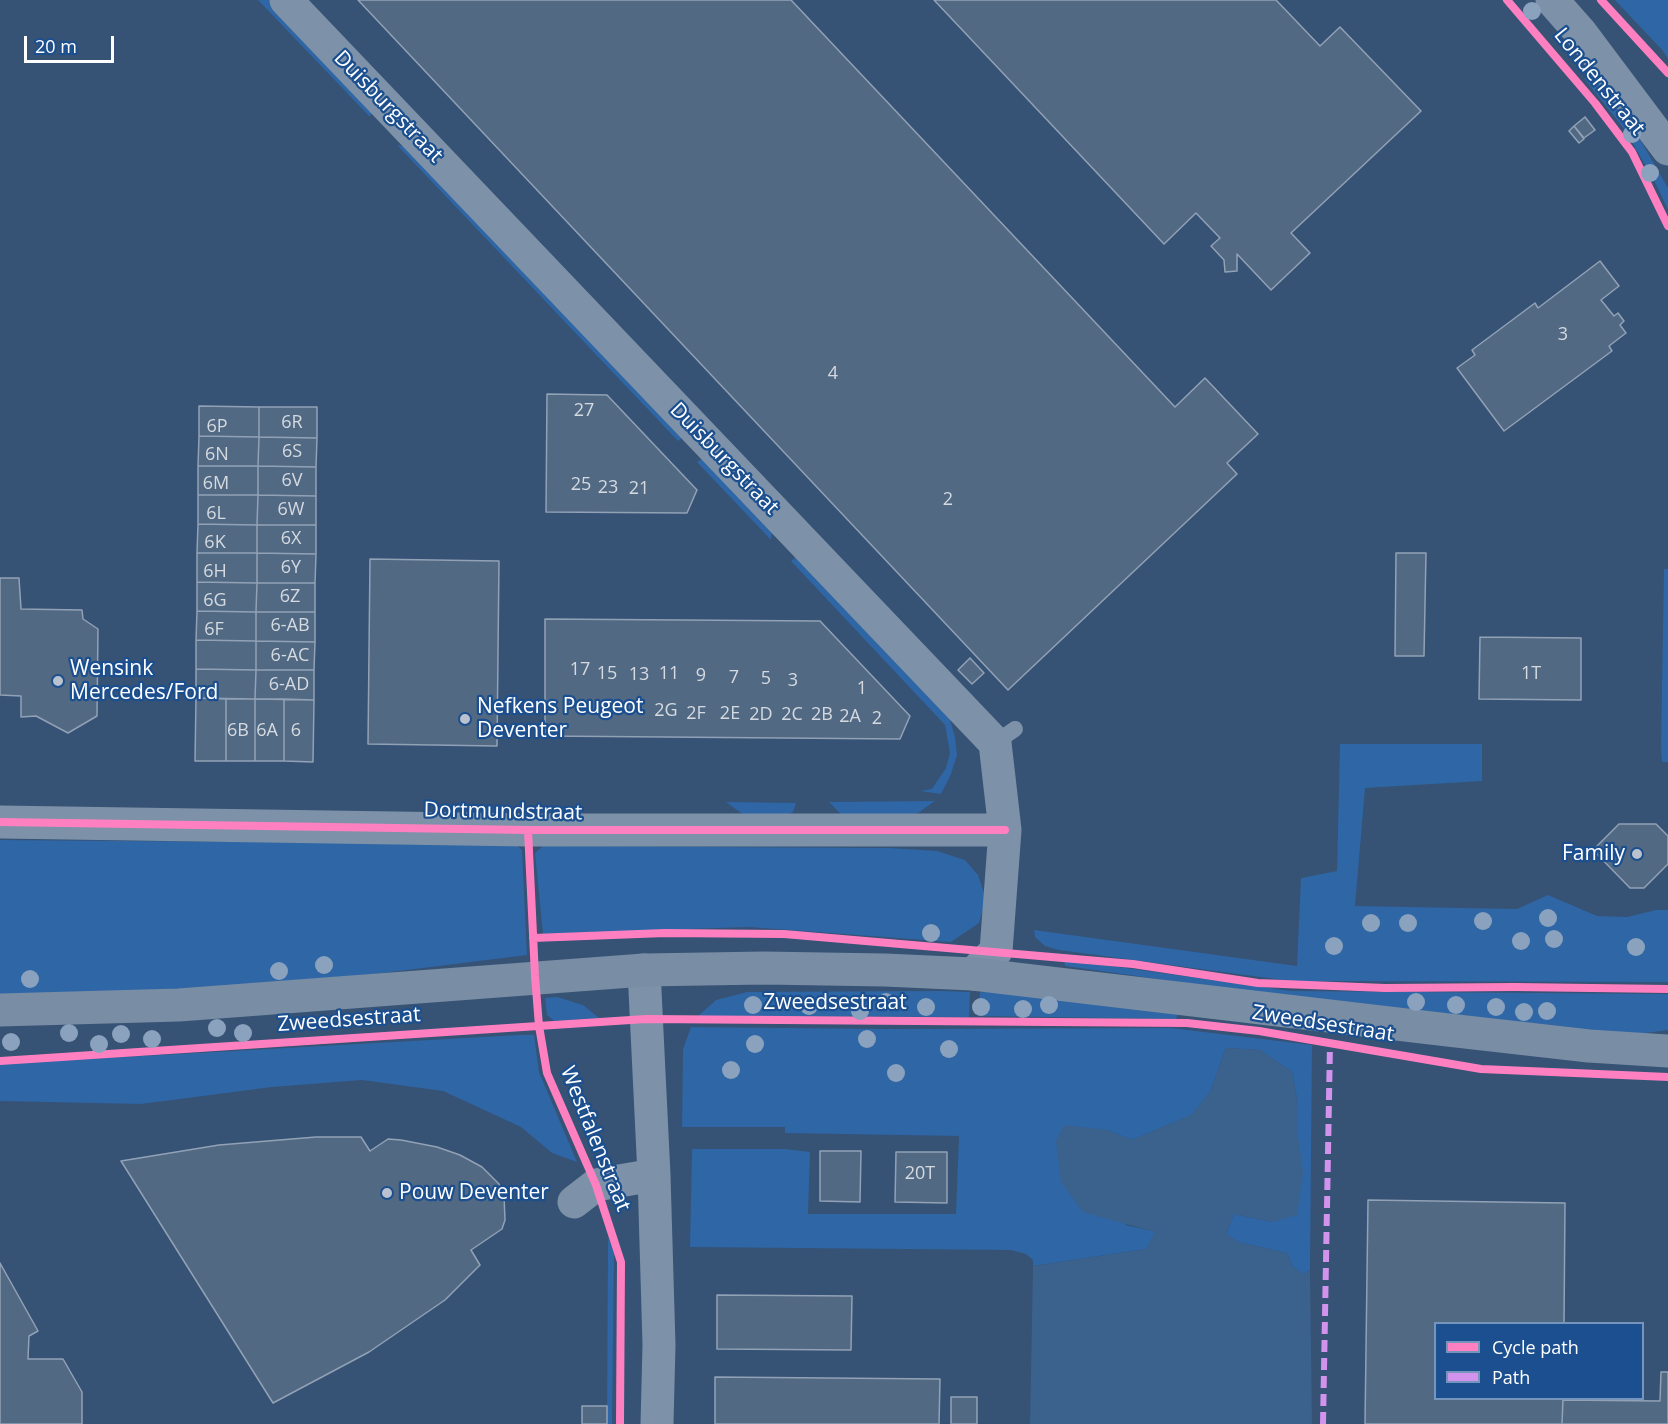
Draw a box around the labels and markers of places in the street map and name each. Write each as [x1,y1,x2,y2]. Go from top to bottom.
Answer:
place label: Wensink Mercedes/Ford [70,656,218,706]
marker: Wensink Mercedes/Ford [51,674,65,688]
place label: Nefkens Peugeot Deventer [477,694,643,744]
marker: Nefkens Peugeot Deventer [458,712,472,726]
place label: Family [1562,841,1625,867]
marker: Family [1630,847,1644,861]
place label: Pouw Deventer [399,1180,549,1206]
marker: Pouw Deventer [380,1186,394,1200]

